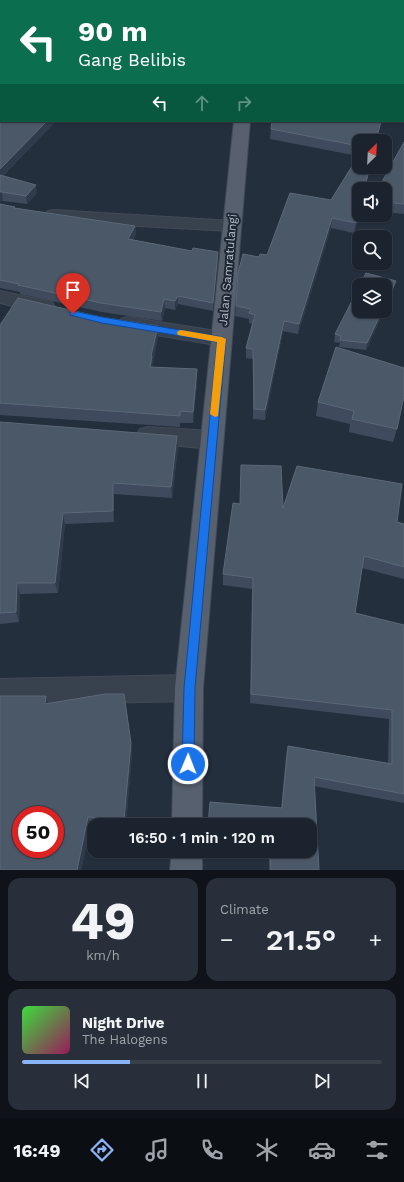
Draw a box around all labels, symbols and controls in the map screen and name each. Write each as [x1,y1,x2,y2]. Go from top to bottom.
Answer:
text: 90 m [78,15,148,48]
icon: left [12,16,64,68]
text: Gang Belibis [78,49,186,70]
icon: left [149,92,171,114]
icon: ahead [191,92,213,114]
icon: right [233,92,255,114]
north arrow [352,134,392,174]
map controls [352,134,392,318]
button: sound [352,182,392,222]
street label: Jalan Samratulangi [216,213,240,327]
button: search [352,230,392,270]
pin [56,273,90,314]
button: layers [352,278,392,318]
icon: arrive [62,279,84,301]
position arrow [167,743,209,785]
speed limit sign: 50 [12,806,64,858]
text: 16:50 · 1 min · 120 m [129,829,275,847]
text: 49 [70,891,136,952]
text: Climate [220,902,269,917]
text: 21.5° [266,922,336,957]
text: − [220,927,233,952]
text: + [369,927,382,952]
text: km/h [86,948,120,963]
text: Night Drive [82,1014,165,1032]
text: The Halogens [82,1032,168,1047]
icon: previous [71,1070,93,1092]
icon: pause [191,1070,213,1092]
icon: next [311,1070,333,1092]
icon: directions [88,1136,116,1164]
icon: music [143,1136,171,1164]
icon: phone [198,1136,226,1164]
icon: climate [253,1136,281,1164]
icon: car [308,1136,336,1164]
icon: filters [363,1136,391,1164]
text: 16:49 [14,1140,61,1161]

